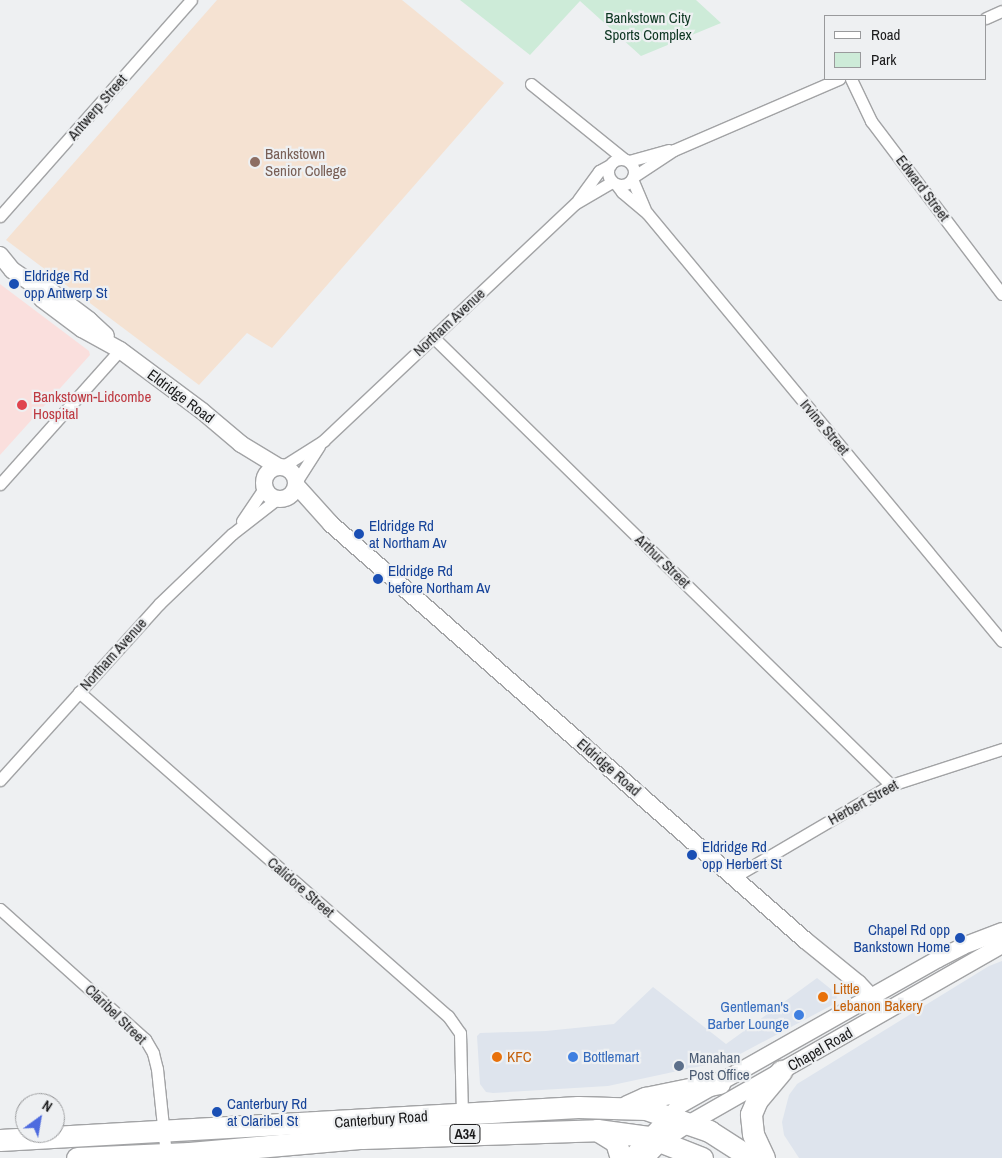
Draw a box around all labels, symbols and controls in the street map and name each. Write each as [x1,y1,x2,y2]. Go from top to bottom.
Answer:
park label: Bankstown City Sports Complex [604,8,692,43]
legend [824,15,987,80]
text: Road [871,24,900,45]
text: Park [871,49,896,70]
street label: Antwerp Street [64,70,130,144]
place label: Bankstown Senior College [265,144,346,179]
street label: Edward Street [892,151,954,225]
marker: Bankstown Senior College [249,156,261,168]
place label: Eldridge Rd opp Antwerp St [24,266,108,301]
marker: Eldridge Rd opp Antwerp St [8,278,20,290]
street label: Northam Avenue [409,284,489,360]
street label: Eldridge Road [144,365,218,427]
place label: Bankstown-Lidcombe Hospital [33,387,151,422]
street label: Irvine Street [797,396,853,458]
marker: Bankstown-Lidcombe Hospital [15,398,29,412]
place label: Eldridge Rd at Northam Av [369,516,447,551]
marker: Eldridge Rd at Northam Av [353,528,365,540]
street label: Arthur Street [632,530,694,592]
place label: Eldridge Rd before Northam Av [388,561,491,596]
marker: Eldridge Rd before Northam Av [372,573,384,585]
street label: Northam Avenue [76,614,150,694]
street label: Eldridge Road [573,734,645,800]
street label: Herbert Street [825,775,901,829]
place label: Eldridge Rd opp Herbert St [702,837,782,872]
marker: Eldridge Rd opp Herbert St [686,849,698,861]
street label: Calidore Street [264,853,338,921]
place label: Chapel Rd opp Bankstown Home [854,920,950,955]
marker: Chapel Rd opp Bankstown Home [954,932,966,944]
place label: Little Lebanon Bakery [833,979,923,1014]
street label: Claribel Street [81,980,151,1048]
marker: Little Lebanon Bakery [817,991,829,1003]
place label: Gentleman's Barber Lounge [708,997,789,1032]
marker: Gentleman's Barber Lounge [793,1009,805,1021]
street label: Chapel Road [784,1023,856,1075]
place label: KFC [507,1048,532,1066]
place label: Bottlemart [583,1048,639,1066]
place label: Manahan Post Office [689,1048,750,1083]
marker: KFC [491,1051,503,1063]
marker: Bottlemart [567,1051,579,1063]
marker: Manahan Post Office [673,1060,685,1072]
north arrow [15,1093,65,1143]
place label: Canterbury Rd at Claribel St [227,1094,307,1129]
text: N [39,1096,56,1116]
marker: Canterbury Rd at Claribel St [211,1106,223,1118]
street label: Canterbury Road [334,1107,428,1131]
road number: A34 [449,1122,481,1146]

